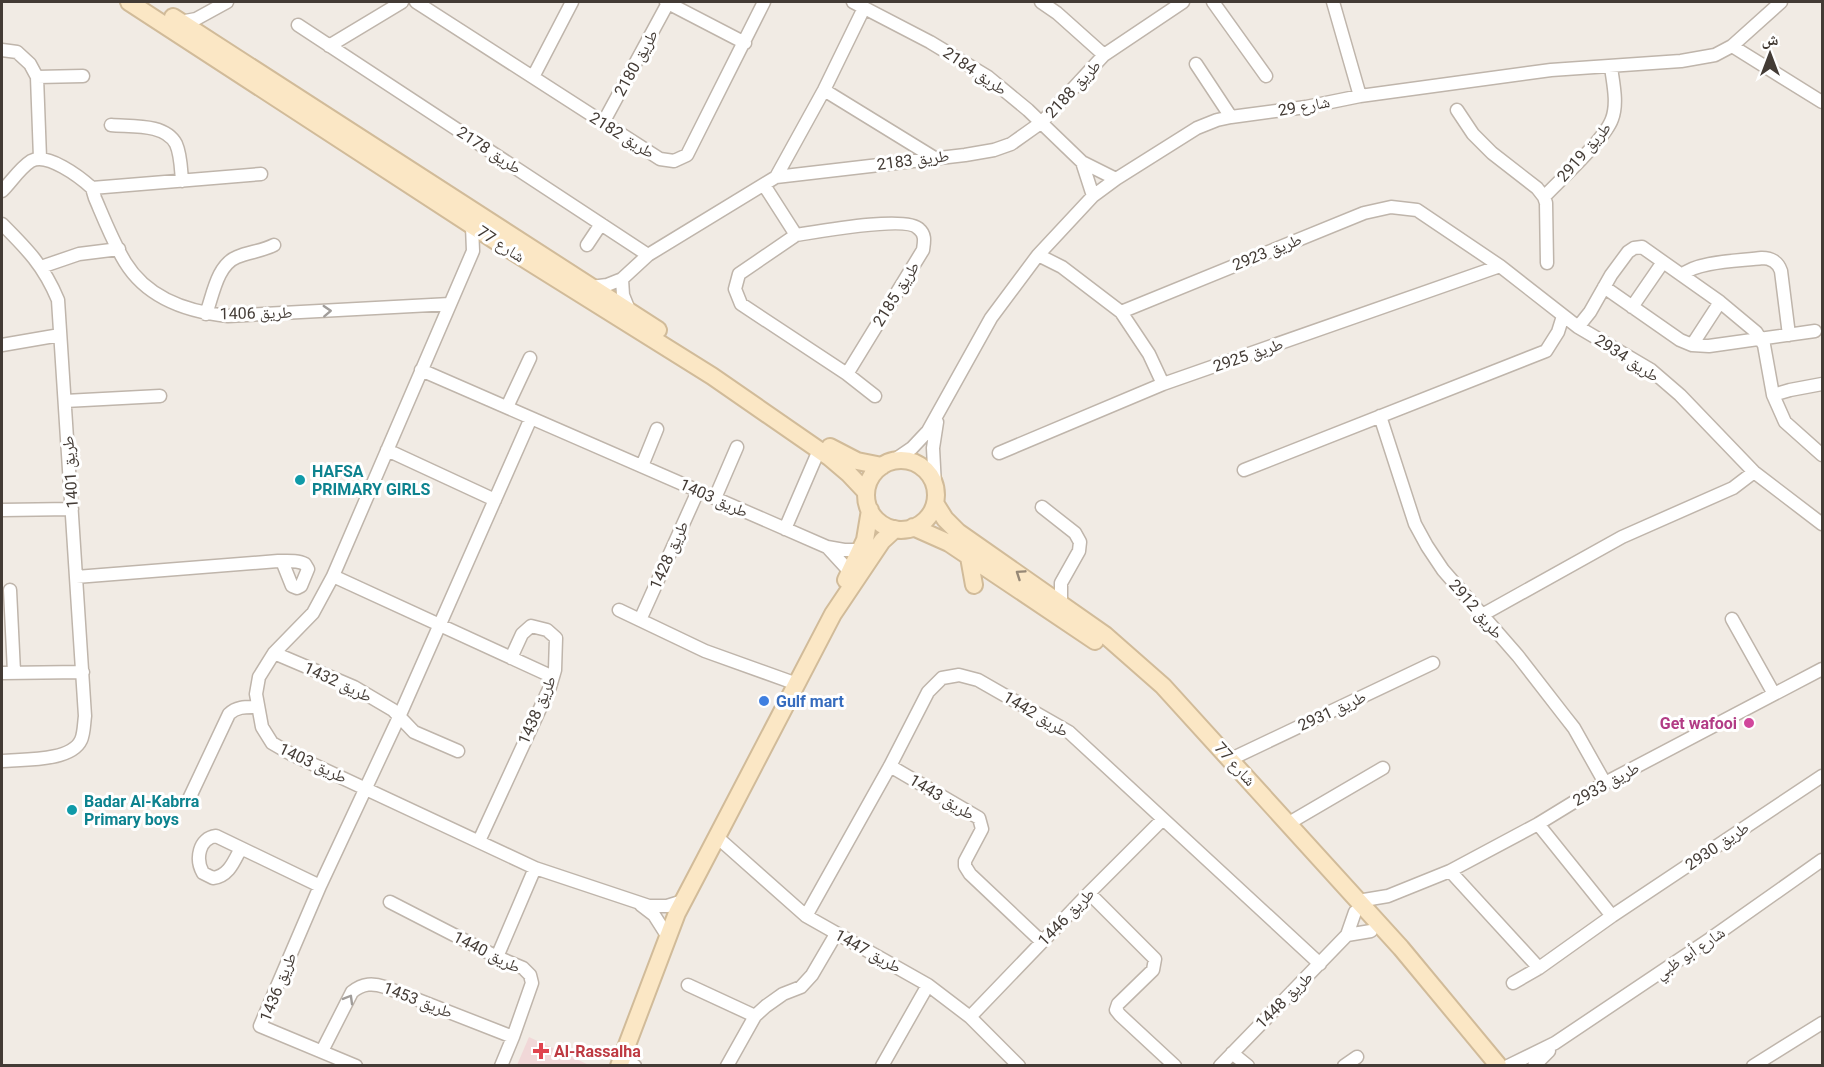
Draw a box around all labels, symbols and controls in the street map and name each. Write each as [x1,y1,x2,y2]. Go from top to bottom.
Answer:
north arrow [1740,24,1800,84]
street label: طريق 2180 [610,27,663,100]
text: ش [1762,30,1779,49]
street label: طريق 2184 [939,43,1010,100]
street label: طريق 2188 [1041,56,1105,123]
street label: شارع 29 [1277,92,1332,121]
street label: طريق 2182 [586,108,658,163]
street label: طريق 2919 [1553,118,1616,186]
street label: طريق 2178 [453,122,525,179]
street label: طريق 2183 [876,146,950,175]
street label: شارع 77 [473,222,528,267]
street label: طريق 2923 [1230,230,1305,275]
street label: طريق 2185 [869,258,924,330]
street label: طريق 1406 [219,303,293,324]
one-way arrow [323,305,332,318]
street label: طريق 2934 [1591,330,1663,387]
street label: طريق 2925 [1211,334,1286,377]
street label: طريق 1401 [58,435,83,509]
place label: HAFSA PRIMARY GIRLS [312,462,430,499]
marker: HAFSA PRIMARY GIRLS [293,473,307,487]
street label: طريق 1403 [677,475,751,522]
street label: طريق 1428 [646,518,693,592]
one-way arrow [1015,570,1026,581]
street label: طريق 2912 [1444,575,1507,643]
street label: طريق 1432 [301,658,375,707]
street label: طريق 1438 [514,673,561,748]
street label: طريق 1442 [999,687,1072,742]
street label: طريق 2931 [1295,687,1369,736]
place label: Gulf mart [776,692,844,711]
marker: Gulf mart [757,694,771,708]
place label: Get wafooi [1660,714,1737,733]
marker: Get wafooi [1742,716,1756,730]
street label: شارع 77 [1210,738,1260,790]
street label: طريق 1403 [276,739,350,788]
street label: طريق 2933 [1570,758,1643,811]
street label: طريق 1443 [905,770,978,825]
place label: Badar Al-Kabrra Primary boys [84,792,200,829]
marker: Badar Al-Kabrra Primary boys [65,803,79,817]
street label: طريق 2930 [1682,818,1753,875]
street label: طريق 1446 [1034,884,1099,950]
street label: شارع أبو ظبي [1651,923,1730,986]
street label: طريق 1447 [831,925,904,978]
street label: طريق 1440 [450,927,524,978]
street label: طريق 1436 [256,950,301,1025]
street label: طريق 1448 [1252,968,1317,1033]
street label: طريق 1453 [380,978,455,1023]
one-way arrow [341,995,353,1005]
marker: Al-Rassalha [532,1042,550,1060]
place label: Al-Rassalha [554,1042,641,1061]

